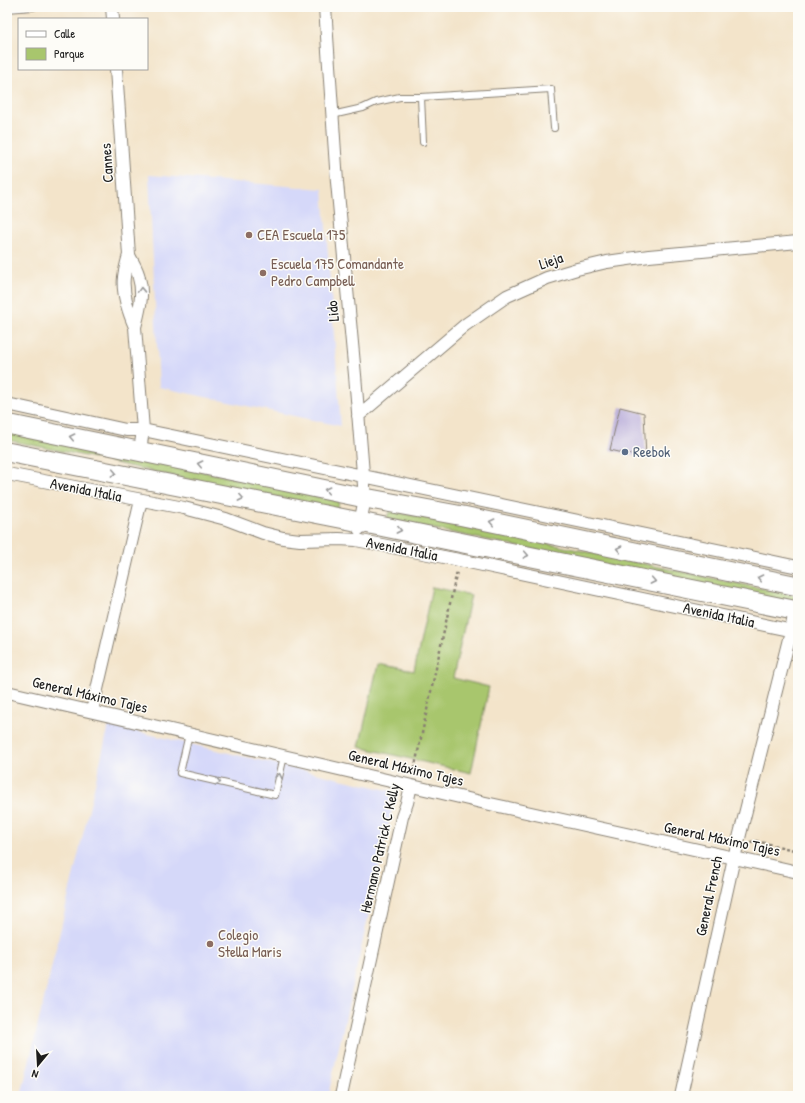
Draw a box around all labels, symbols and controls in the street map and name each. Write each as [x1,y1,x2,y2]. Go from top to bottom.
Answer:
legend [18,18,148,70]
text: Calle [54,25,75,42]
text: Parque [54,45,84,62]
street label: Cannes [95,142,118,183]
place label: CEA Escuela 175 [257,224,346,245]
marker: CEA Escuela 175 [244,230,254,240]
street label: Lieja [536,247,566,274]
place label: Escuela 175 Comandante Pedro Campbell [271,253,404,291]
marker: Escuela 175 Comandante Pedro Campbell [258,268,268,278]
one-way arrow [136,287,145,293]
street label: Lido [321,300,344,322]
one-way arrow [69,434,75,442]
place label: Reebok [633,441,670,462]
marker: Reebok [620,447,630,457]
one-way arrow [196,460,203,468]
one-way arrow [111,468,117,477]
street label: Avenida Italia [49,472,124,507]
one-way arrow [324,486,330,495]
one-way arrow [238,494,245,502]
one-way arrow [488,519,495,527]
one-way arrow [395,525,402,533]
street label: Avenida Italia [365,531,440,566]
one-way arrow [616,545,622,553]
one-way arrow [523,551,529,559]
one-way arrow [757,575,763,583]
one-way arrow [650,577,657,585]
street label: Avenida Italia [682,597,757,632]
street label: General Máximo Tajes [30,671,150,718]
street label: General Máximo Tajes [346,744,466,791]
one-way arrow [275,772,283,779]
one-way arrow [215,777,222,786]
street label: Hermano Patrick C Kelly [354,781,405,915]
street label: General Máximo Tajes [662,816,782,861]
street label: General French [690,854,727,938]
place label: Colegio Stella Maris [218,924,282,962]
marker: Colegio Stella Maris [205,939,215,949]
north arrow [18,1045,58,1085]
text: N [30,1067,40,1082]

